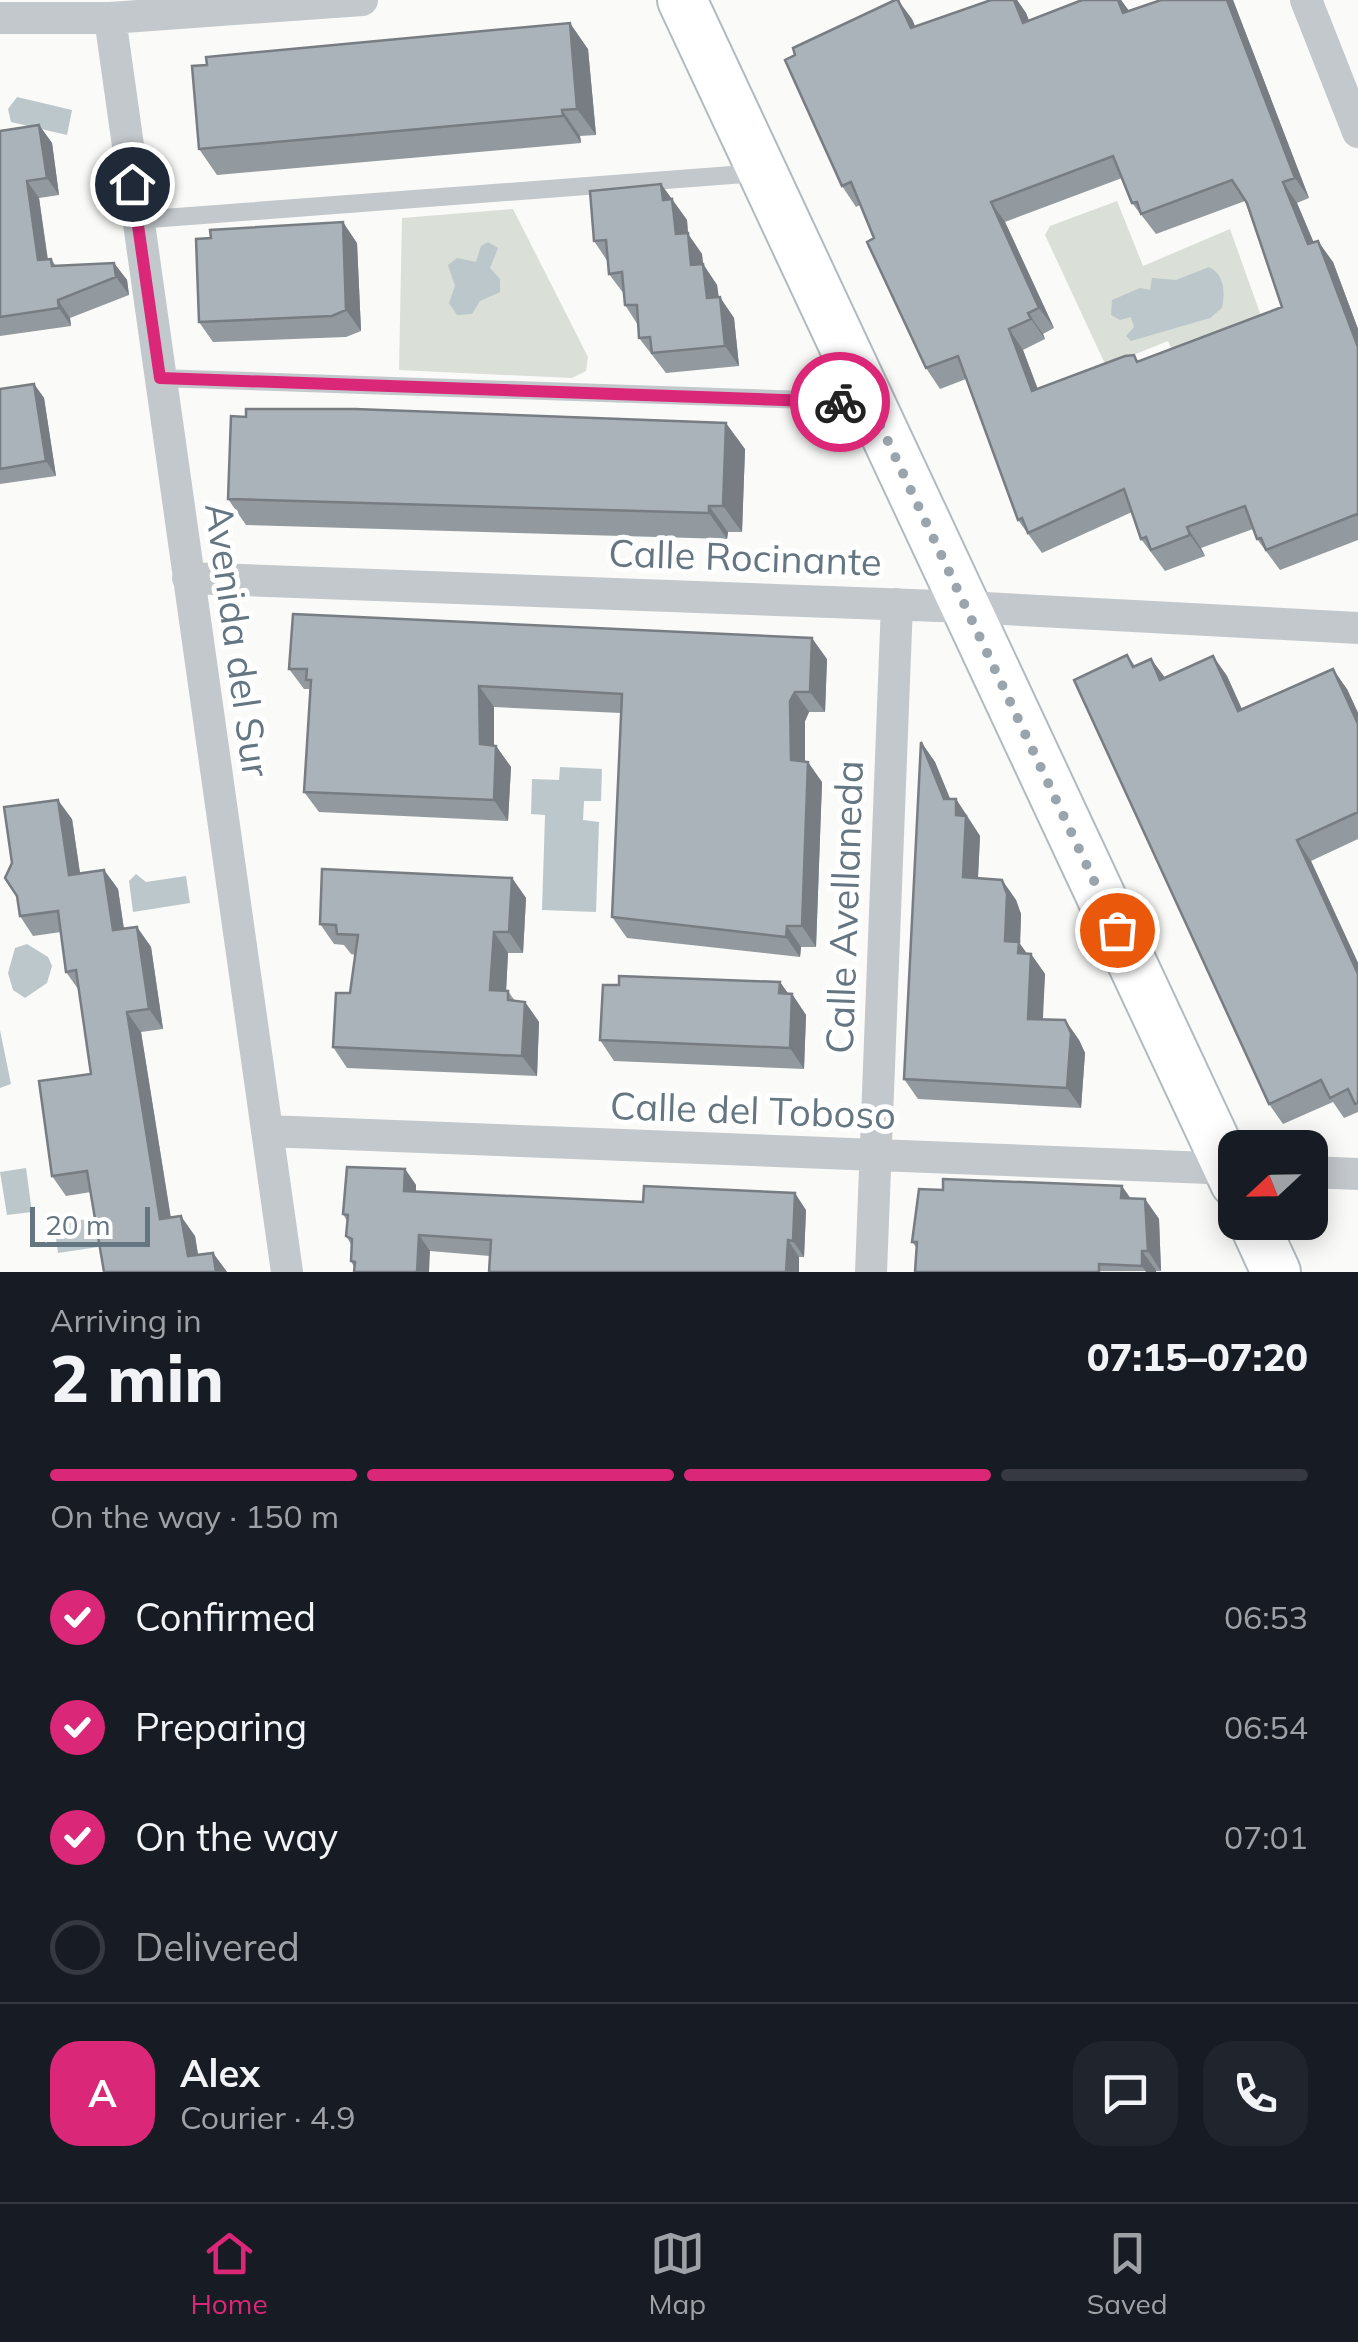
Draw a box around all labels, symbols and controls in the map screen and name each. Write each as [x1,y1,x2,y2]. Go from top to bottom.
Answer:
pin [90,142,175,227]
icon: home [105,157,160,212]
courier [790,352,890,452]
icon: bike [813,375,868,430]
street label: Avenida del Sur [195,500,281,780]
street label: Calle Rocinante [608,528,882,586]
street label: Calle Avellaneda [815,759,873,1055]
pin [1075,888,1160,973]
icon: bag [1090,903,1145,958]
street label: Calle del Toboso [609,1081,897,1139]
north arrow [1218,1130,1328,1240]
map controls [1218,1130,1328,1240]
scale bar [30,1202,150,1246]
text: 20 m [45,1207,111,1242]
text: Arriving in [50,1300,202,1340]
text: 07:15–07:20 [1087,1333,1308,1381]
text: 2 min [50,1337,224,1418]
text: On the way · 150 m [50,1496,339,1536]
icon: check [50,1590,105,1645]
text: Confirmed [135,1593,316,1641]
text: 06:53 [1224,1597,1308,1637]
icon: check [50,1700,105,1755]
text: Preparing [135,1703,307,1751]
text: 06:54 [1224,1707,1308,1747]
icon: check [50,1810,105,1865]
text: On the way [135,1813,338,1861]
text: 07:01 [1224,1817,1308,1857]
text: Delivered [135,1923,300,1971]
button: chat [1073,2041,1178,2146]
button: phone [1203,2041,1308,2146]
text: Alex [180,2049,260,2097]
text: A [88,2069,117,2117]
text: Courier · 4.9 [180,2097,356,2137]
tab: Home [190,2226,268,2321]
tab: Map [648,2226,706,2321]
tab: Saved [1087,2226,1168,2321]

